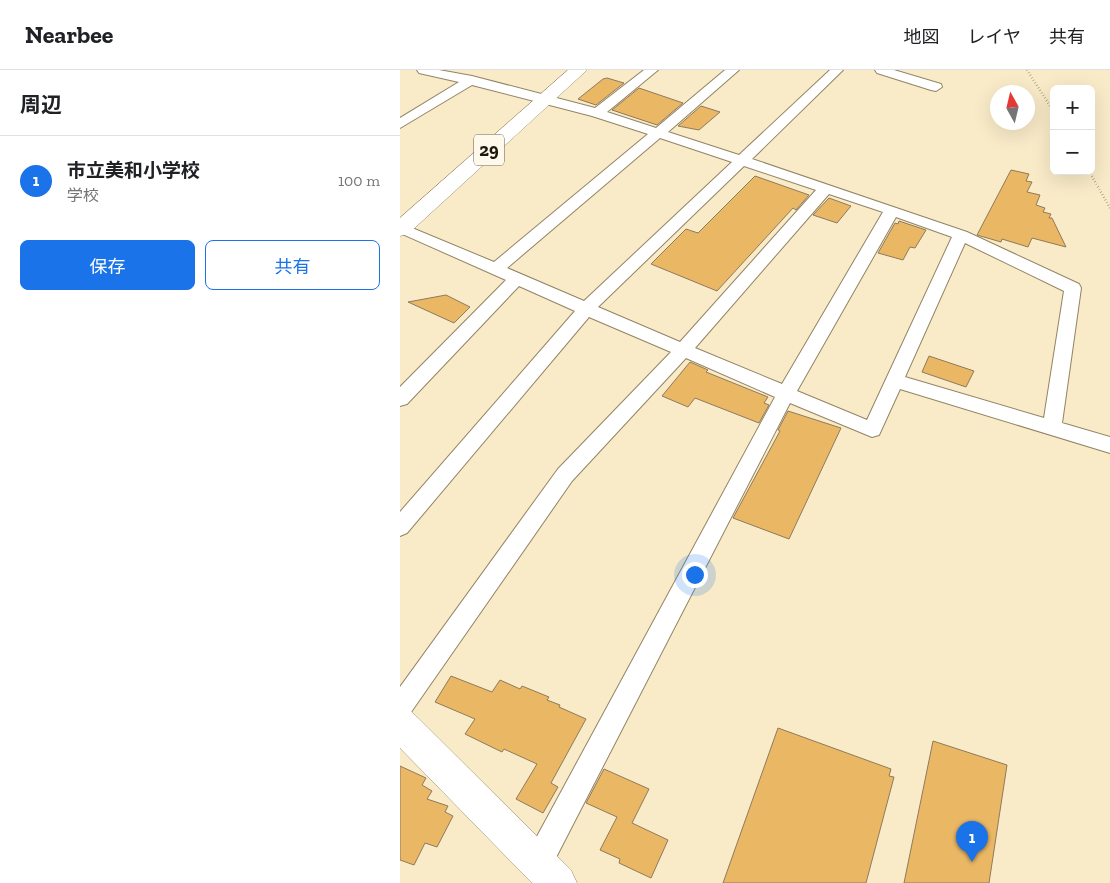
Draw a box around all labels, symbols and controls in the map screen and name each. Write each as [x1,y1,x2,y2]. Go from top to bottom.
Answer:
text: Nearbee [25,20,113,49]
text: 地図 [904,26,940,48]
text: レイヤ [968,26,1021,48]
text: 共有 [1049,26,1085,48]
north arrow [990,85,1035,130]
map controls [1050,85,1095,175]
button: + [1050,85,1095,130]
text: 周辺 [20,92,62,117]
button: − [1050,130,1095,175]
road number: 29 [474,134,504,166]
text: 市立美和小学校 [67,159,200,182]
text: 1 [33,171,39,190]
text: 100 m [338,171,380,190]
text: 学校 [67,186,99,205]
button: 保存 [20,240,195,290]
button: 共有 [205,240,380,290]
your location [682,562,708,588]
pin: 1 [956,821,988,862]

